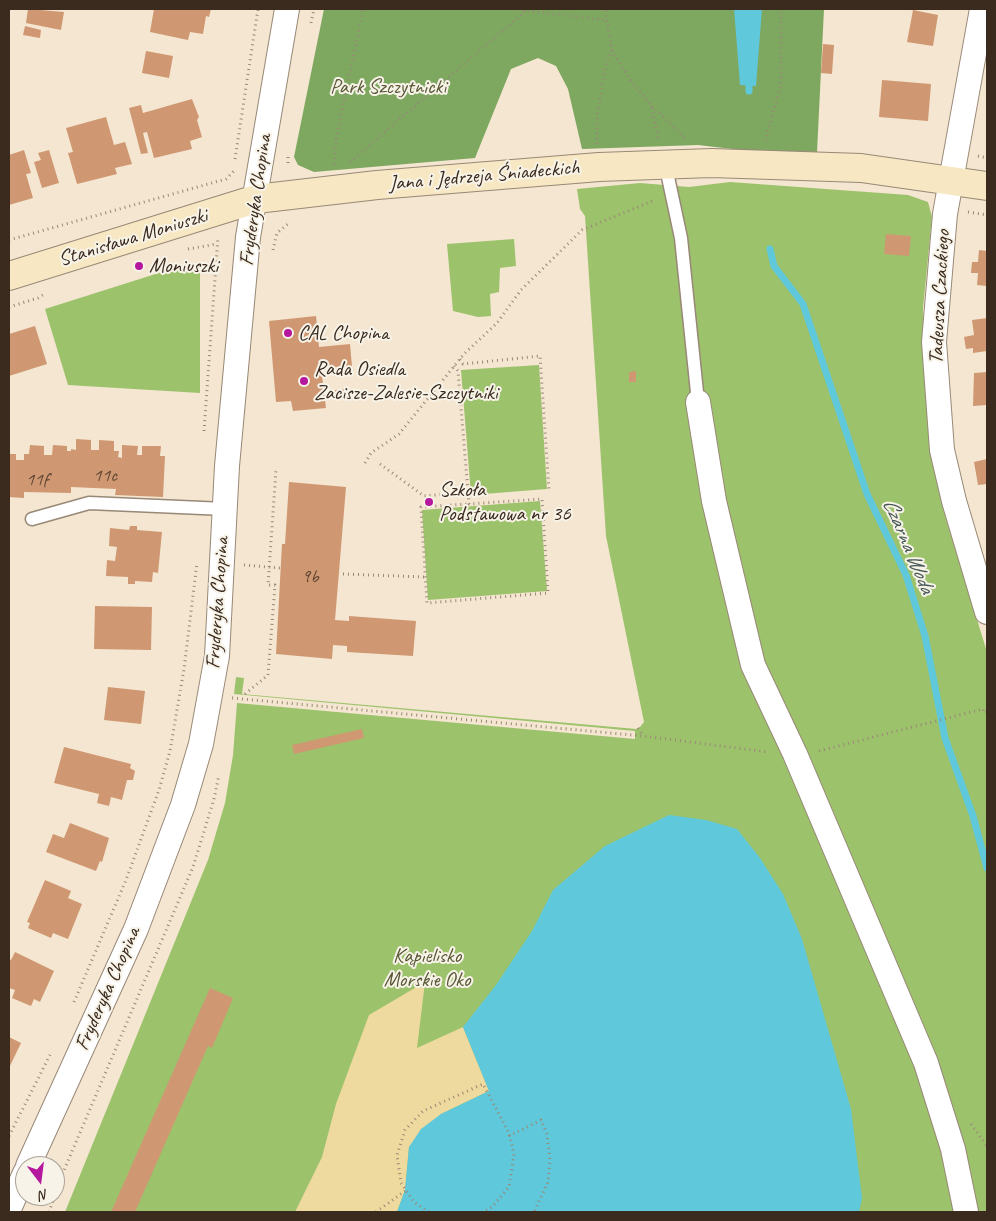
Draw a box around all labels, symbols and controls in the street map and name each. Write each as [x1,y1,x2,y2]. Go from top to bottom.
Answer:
park label: Park Szczytnicki [330,74,446,100]
street label: Fryderyka Chopina [234,133,278,267]
street label: Jana i Jędrzeja Śniadeckich [388,155,580,197]
street label: Stanisława Moniuszki [55,203,211,273]
street label: Tadeusza Czackiego [924,229,956,365]
place label: Moniuszki [149,253,218,279]
marker: Moniuszki [133,260,145,272]
place label: CAL Chopina [298,320,389,346]
marker: CAL Chopina [282,327,294,339]
place label: Rada Osiedla Zacisze-Zalesie-Szczytniki [314,356,498,406]
marker: Rada Osiedla Zacisze-Zalesie-Szczytniki [298,375,310,387]
house number: 11c [93,465,117,487]
house number: 11f [26,469,48,491]
place label: Szkoła Podstawowa nr 36 [439,477,571,527]
water label: Czarna Woda [876,495,940,597]
marker: Szkoła Podstawowa nr 36 [423,496,435,508]
street label: Fryderyka Chopina [201,536,235,670]
house number: 9b [302,566,318,588]
street label: Fryderyka Chopina [70,924,146,1054]
park label: Kąpielisko Morskie Oko [384,943,470,993]
north arrow [15,1156,65,1206]
text: N [37,1186,50,1204]

